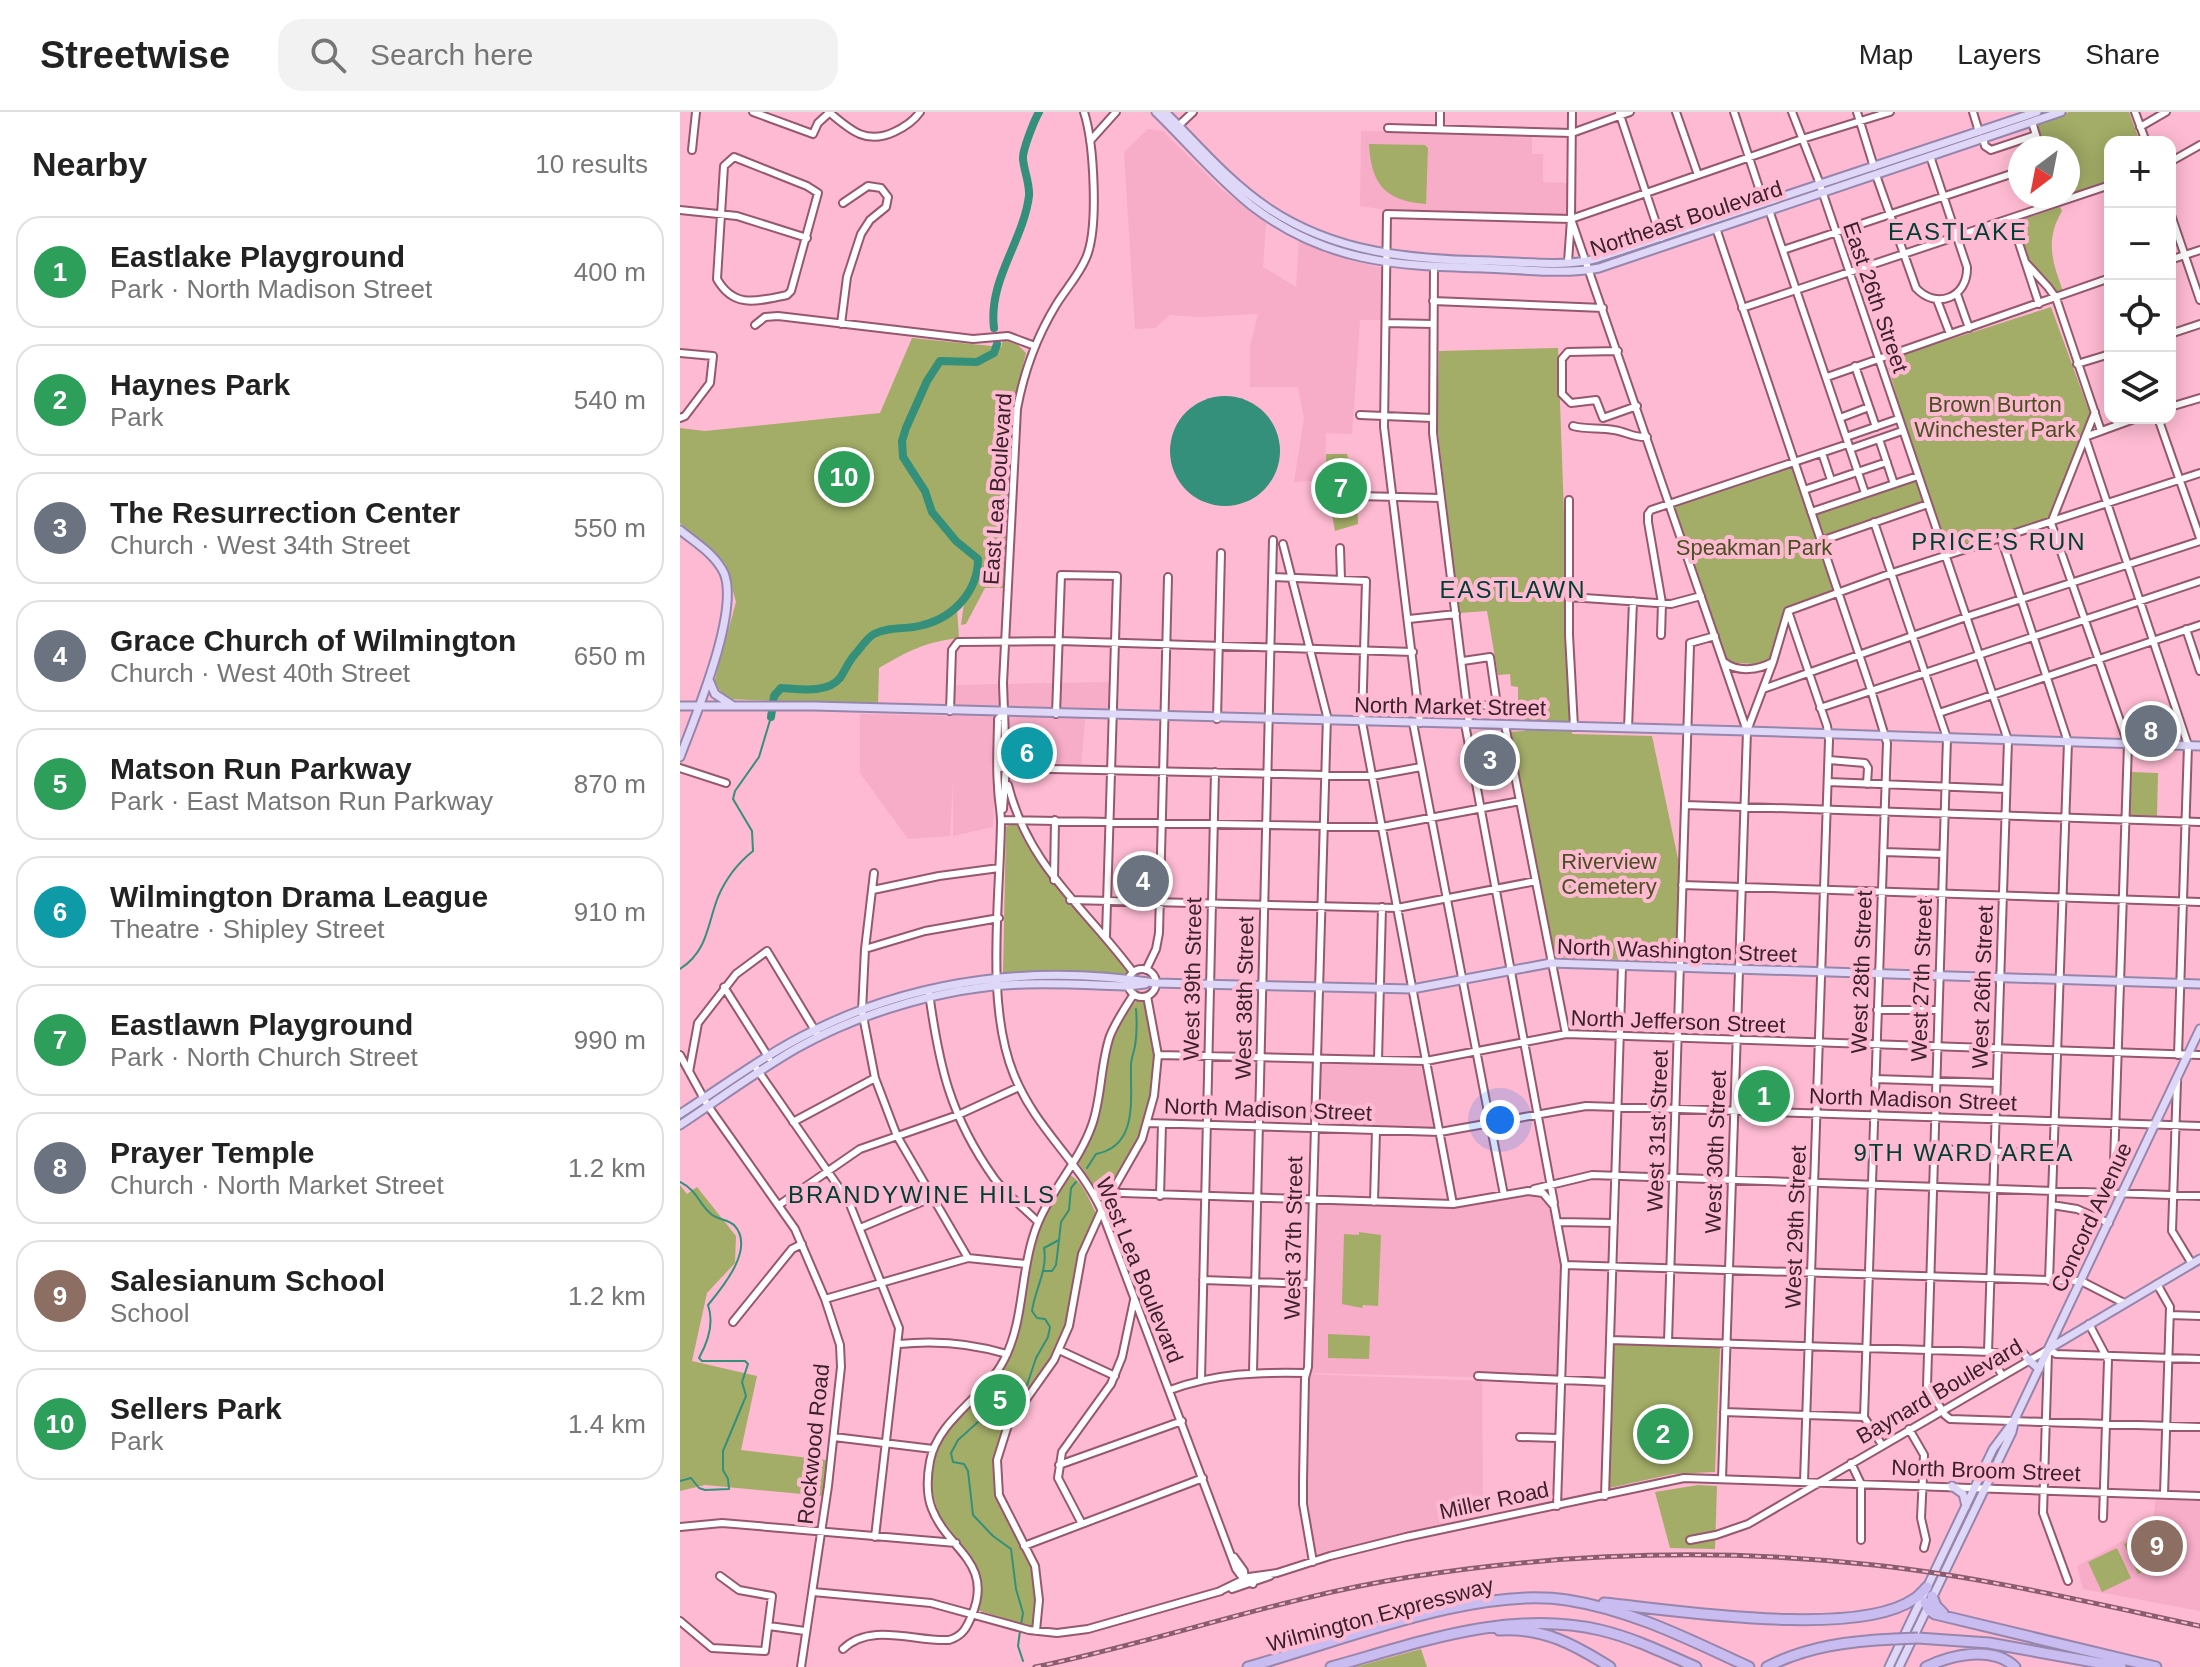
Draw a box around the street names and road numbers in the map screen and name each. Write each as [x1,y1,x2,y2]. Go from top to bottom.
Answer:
street label: Northeast Boulevard [1587,176,1785,261]
street label: East 26th Street [1838,219,1913,376]
street label: East Lea Boulevard [978,392,1017,586]
street label: North Market Street [1354,692,1546,721]
street label: West 28th Street [1846,890,1877,1054]
street label: West 39th Street [1179,897,1206,1061]
street label: West 27th Street [1906,898,1937,1062]
street label: West 26th Street [1967,905,1998,1069]
street label: West 38th Street [1231,916,1258,1080]
street label: North Washington Street [1557,934,1797,967]
street label: North Jefferson Street [1570,1005,1786,1038]
street label: West 31st Street [1642,1050,1673,1213]
street label: West 30th Street [1700,1070,1731,1234]
street label: North Madison Street [1809,1083,2017,1116]
street label: North Madison Street [1164,1093,1372,1126]
street label: Concord Avenue [2046,1138,2137,1296]
street label: West 29th Street [1780,1145,1811,1309]
street label: West 37th Street [1280,1156,1307,1320]
street label: West Lea Boulevard [1091,1174,1188,1367]
street label: Baynard Boulevard [1852,1334,2027,1449]
street label: Rockwood Road [793,1362,834,1526]
street label: North Broom Street [1891,1455,2081,1486]
street label: Miller Road [1437,1477,1551,1524]
street label: Wilmington Expressway [1264,1572,1496,1657]

